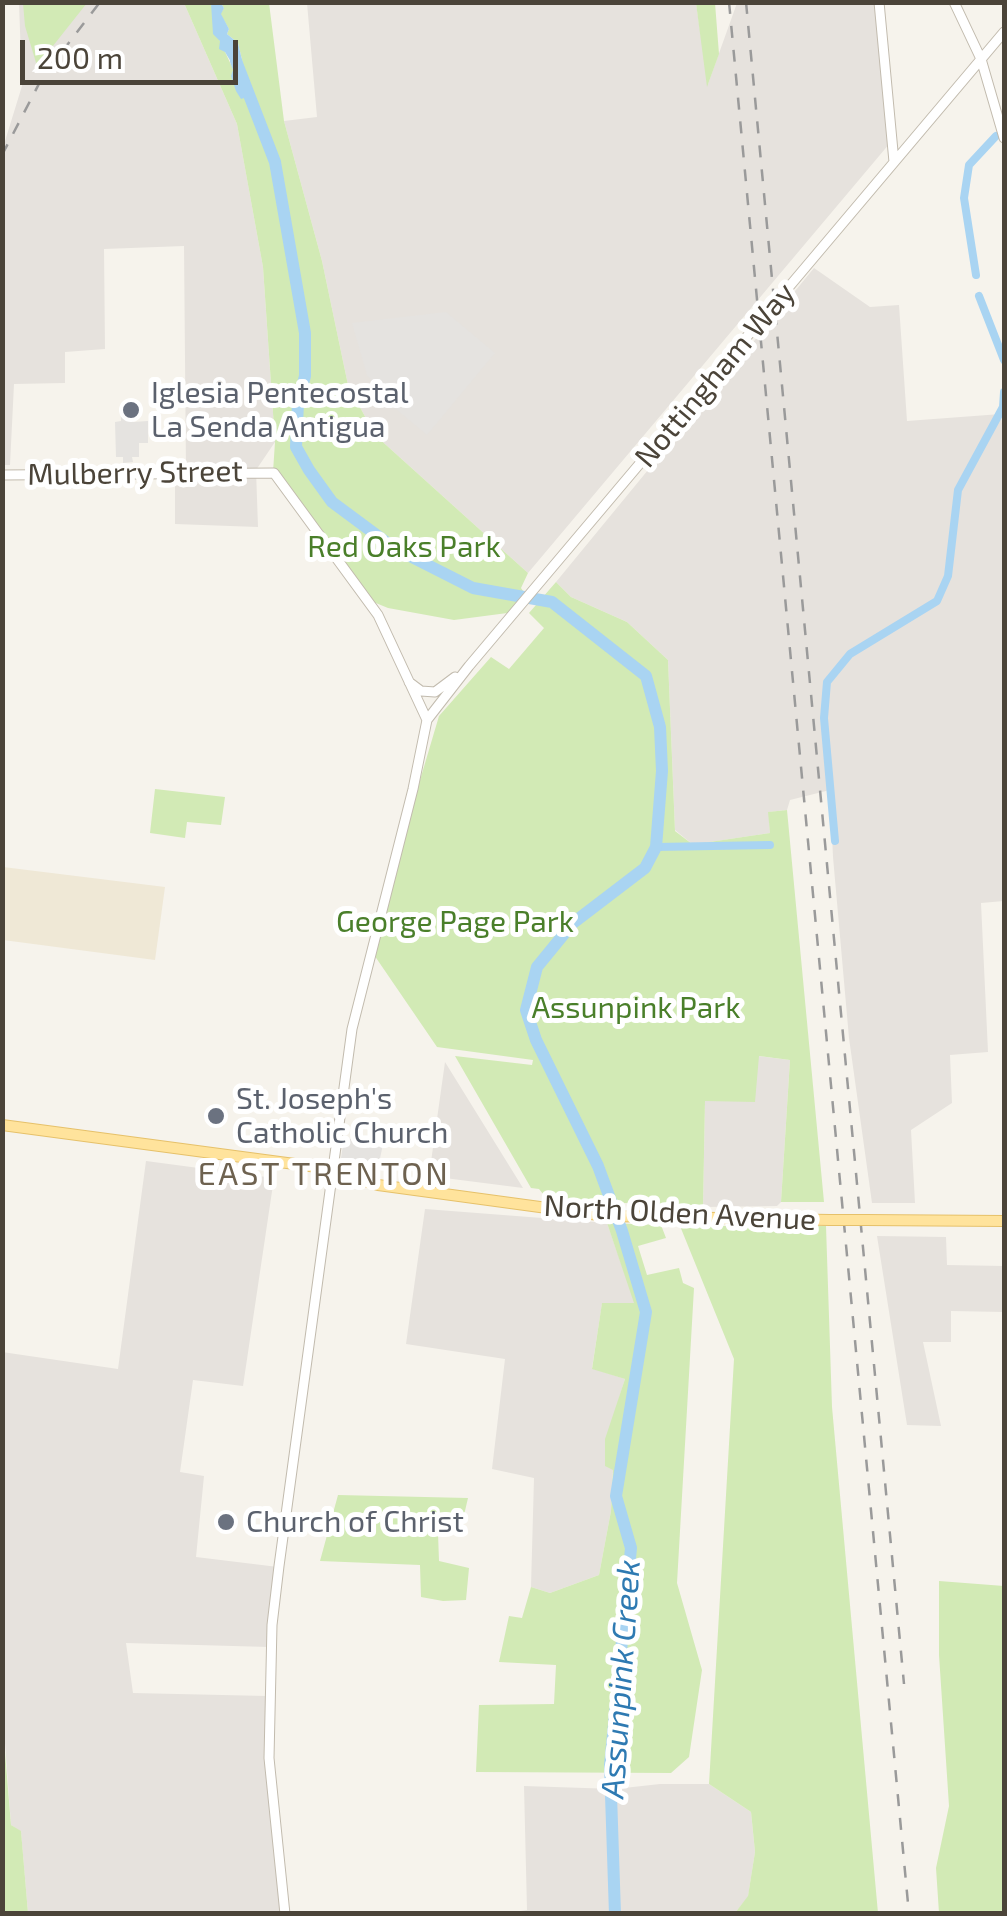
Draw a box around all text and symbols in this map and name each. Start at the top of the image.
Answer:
scale bar [25,20,242,82]
text: 200 m [37,39,123,75]
street label: Nottingham Way [627,275,803,475]
place label: Iglesia Pentecostal La Senda Antigua [151,375,409,446]
marker: Iglesia Pentecostal La Senda Antigua [120,399,142,421]
street label: Mulberry Street [27,453,243,493]
park label: Red Oaks Park [307,529,501,565]
park label: George Page Park [336,904,574,940]
park label: Assunpink Park [531,990,741,1026]
place label: St. Joseph's Catholic Church [236,1081,449,1152]
marker: St. Joseph's Catholic Church [205,1105,227,1127]
district label: EAST TRENTON [198,1155,450,1193]
street label: North Olden Avenue [543,1188,817,1238]
place label: Church of Christ [246,1504,464,1540]
marker: Church of Christ [215,1511,237,1533]
water label: Assunpink Creek [594,1558,648,1800]

